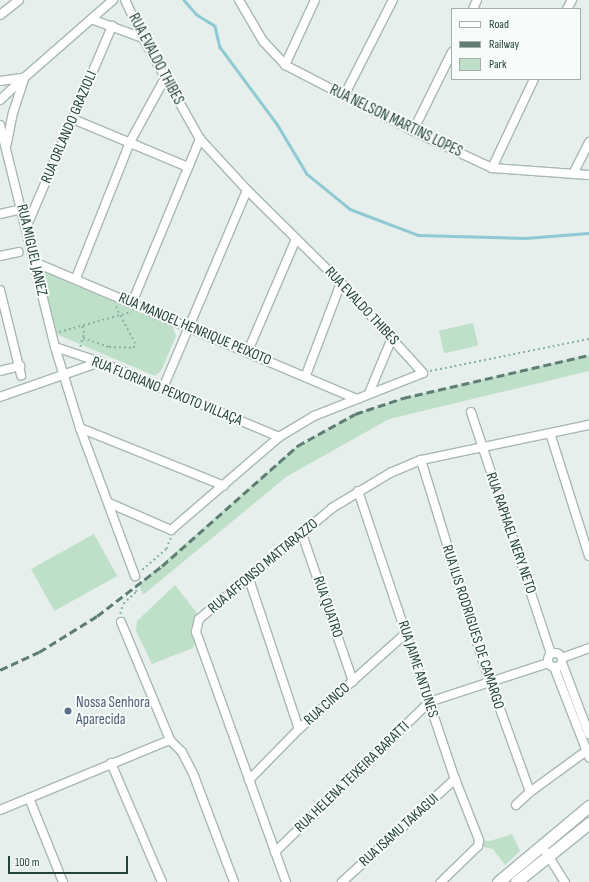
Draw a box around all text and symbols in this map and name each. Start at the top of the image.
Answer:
legend [451,8,581,80]
street label: RUA EVALDO THIBES [124,10,188,108]
text: Road [489,17,509,32]
text: Railway [489,37,519,52]
text: Park [489,57,507,72]
street label: RUA ORLANDO GRAZIOLI [37,68,101,186]
street label: RUA NELSON MARTINS LOPES [327,81,465,161]
street label: RUA MIGUEL JANEZ [13,202,51,298]
street label: RUA EVALDO THIBES [321,263,403,349]
street label: RUA MANOEL HENRIQUE PEIXOTO [116,289,274,369]
street label: RUA FLORIANO PEIXOTO VILLAÇA [89,353,245,429]
street label: RUA RAPHAEL NERY NETO [482,470,540,596]
street label: RUA AFFONSO MATTARAZZO [204,515,322,617]
street label: RUA ILIS RODRIGUES DE CAMARGO [438,543,508,711]
street label: RUA QUATRO [309,574,347,640]
street label: RUA JAIME ANTUNES [394,618,442,720]
street label: RUA CINCO [300,679,354,729]
place label: Nossa Senhora Aparecida [76,693,150,728]
marker: Nossa Senhora Aparecida [63,706,73,716]
street label: RUA HELENA TEIXEIRA BARATTI [291,718,413,836]
street label: RUA ISAMU TAKAGUI [356,790,442,870]
scale bar [10,848,130,874]
text: 100 m [15,855,40,870]

